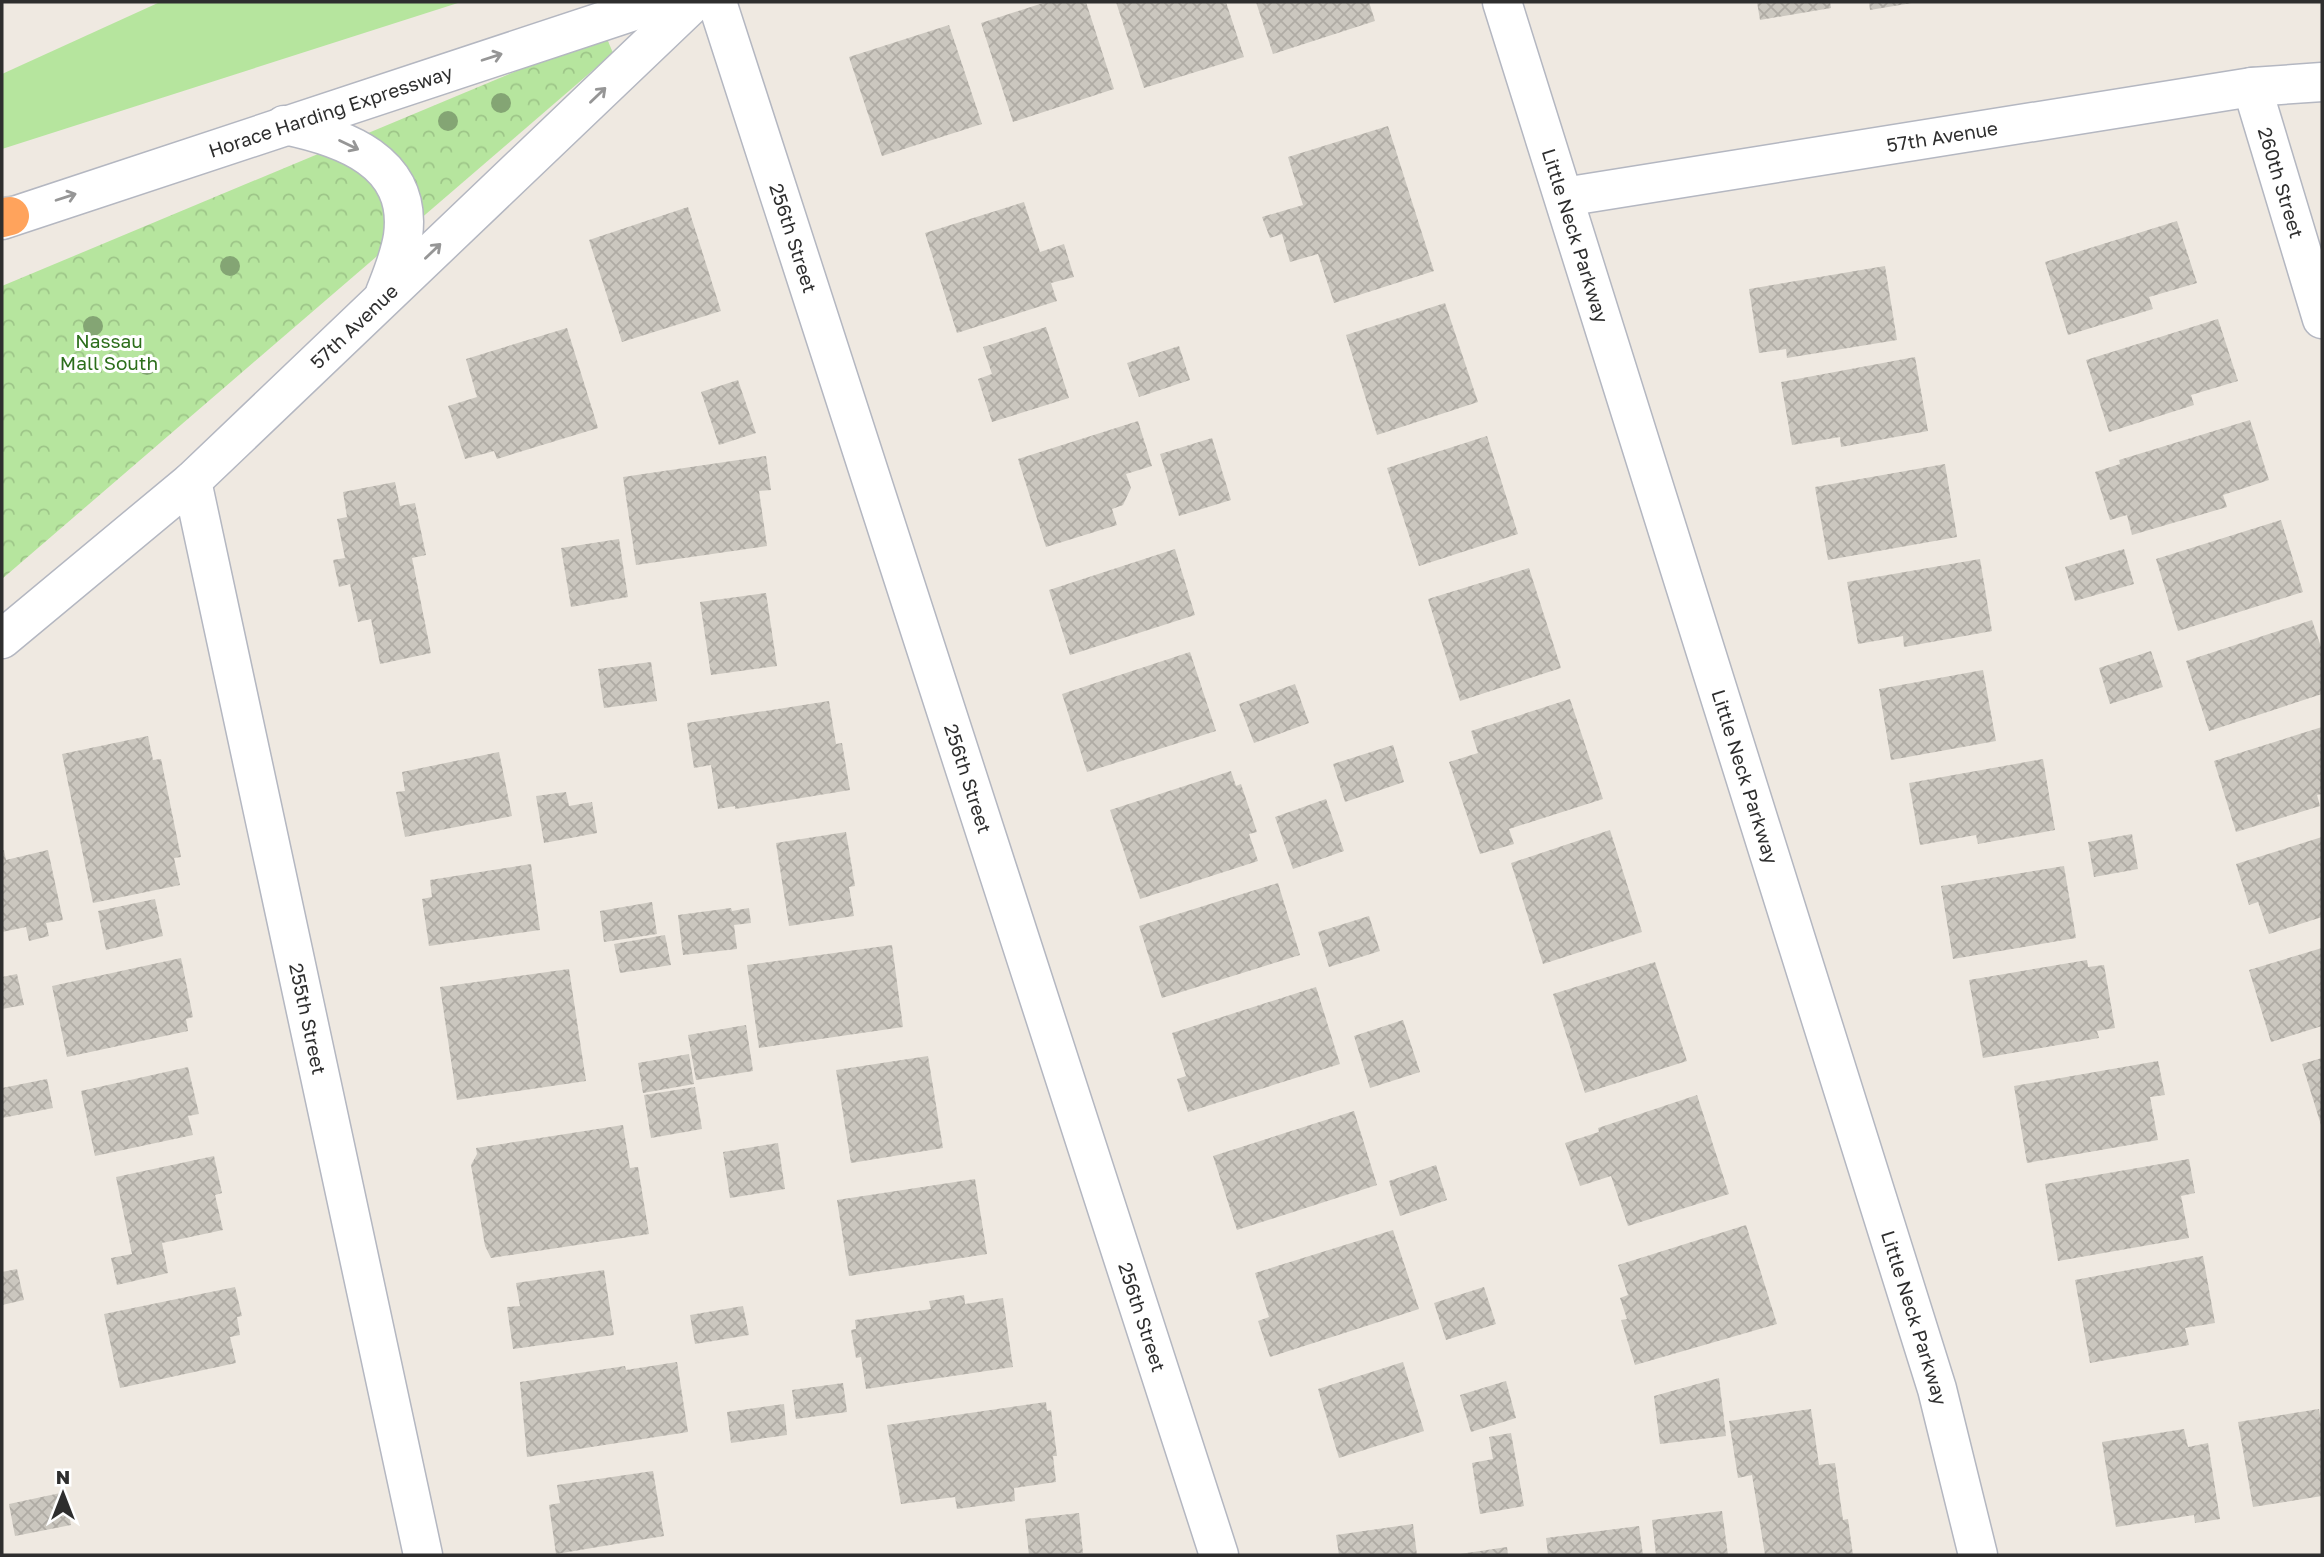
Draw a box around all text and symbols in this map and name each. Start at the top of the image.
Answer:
one-way arrow [480,50,502,62]
street label: Horace Harding Expressway [205,60,456,162]
one-way arrow [589,86,606,103]
street label: 57th Avenue [1885,116,1999,156]
street label: 260th Street [2254,124,2309,241]
one-way arrow [338,138,359,152]
street label: Little Neck Parkway [1538,146,1614,326]
street label: 256th Street [765,180,822,296]
one-way arrow [55,190,77,203]
one-way arrow [424,243,441,260]
street label: 57th Avenue [305,279,402,373]
park label: Nassau Mall South [60,329,158,374]
street label: Little Neck Parkway [1707,687,1784,867]
street label: 256th Street [940,721,997,836]
street label: 255th Street [285,961,331,1076]
street label: Little Neck Parkway [1877,1228,1953,1408]
street label: 256th Street [1114,1259,1171,1375]
north arrow [28,1459,98,1529]
text: N [56,1465,70,1488]

